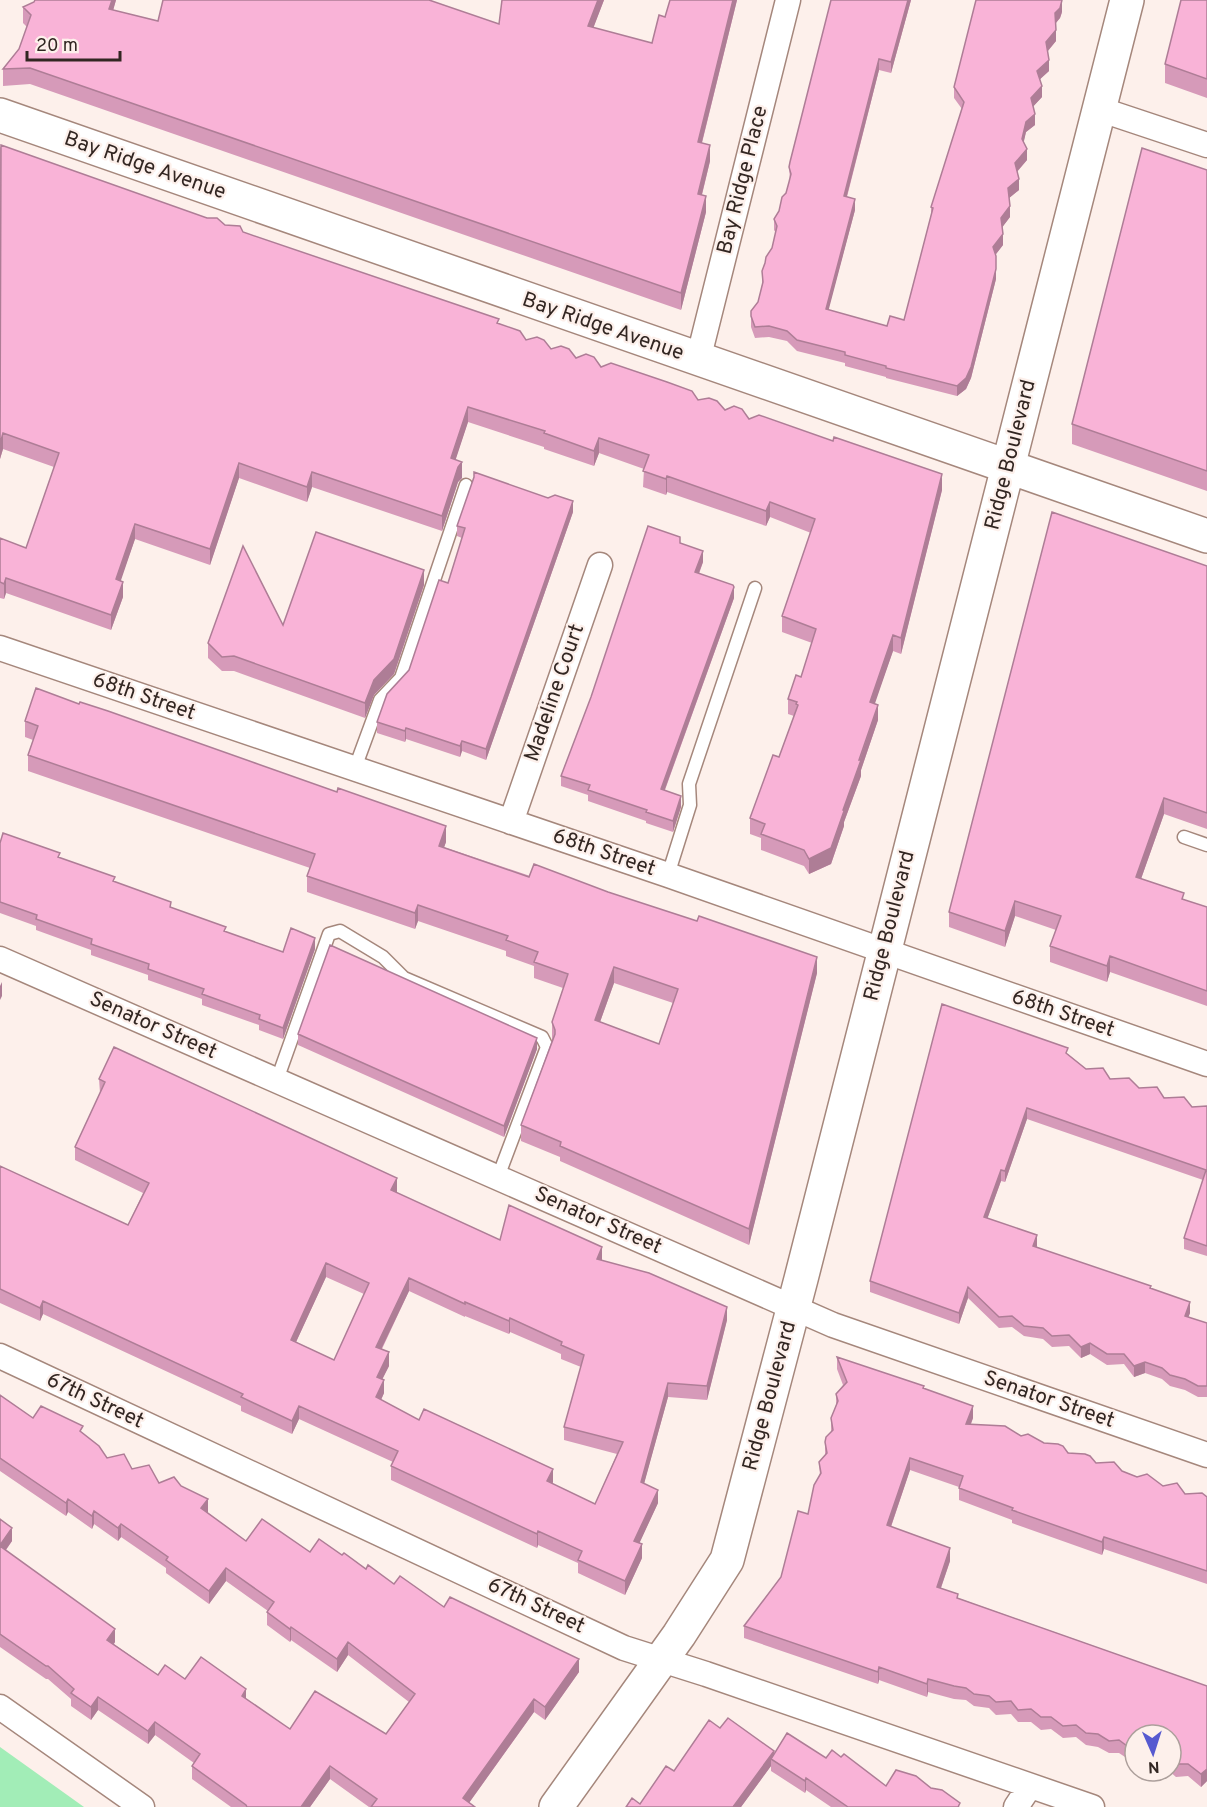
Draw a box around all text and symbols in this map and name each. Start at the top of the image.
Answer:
scale bar [27,24,120,62]
text: 20 m [36,35,78,58]
street label: Bay Ridge Place [711,103,775,257]
street label: Bay Ridge Avenue [61,126,229,206]
street label: Bay Ridge Avenue [519,287,687,367]
street label: Ridge Boulevard [979,377,1043,533]
street label: Madeline Court [519,621,591,765]
street label: 68th Street [89,667,199,727]
street label: 68th Street [549,823,659,883]
street label: Ridge Boulevard [858,848,922,1004]
street label: 68th Street [1008,984,1118,1044]
street label: Senator Street [85,986,221,1066]
street label: Senator Street [530,1181,666,1261]
street label: Ridge Boulevard [737,1318,803,1474]
street label: Senator Street [980,1365,1118,1435]
street label: 67th Street [42,1367,148,1435]
street label: 67th Street [483,1572,589,1640]
north arrow [1123,1723,1183,1783]
text: N [1147,1756,1160,1776]

